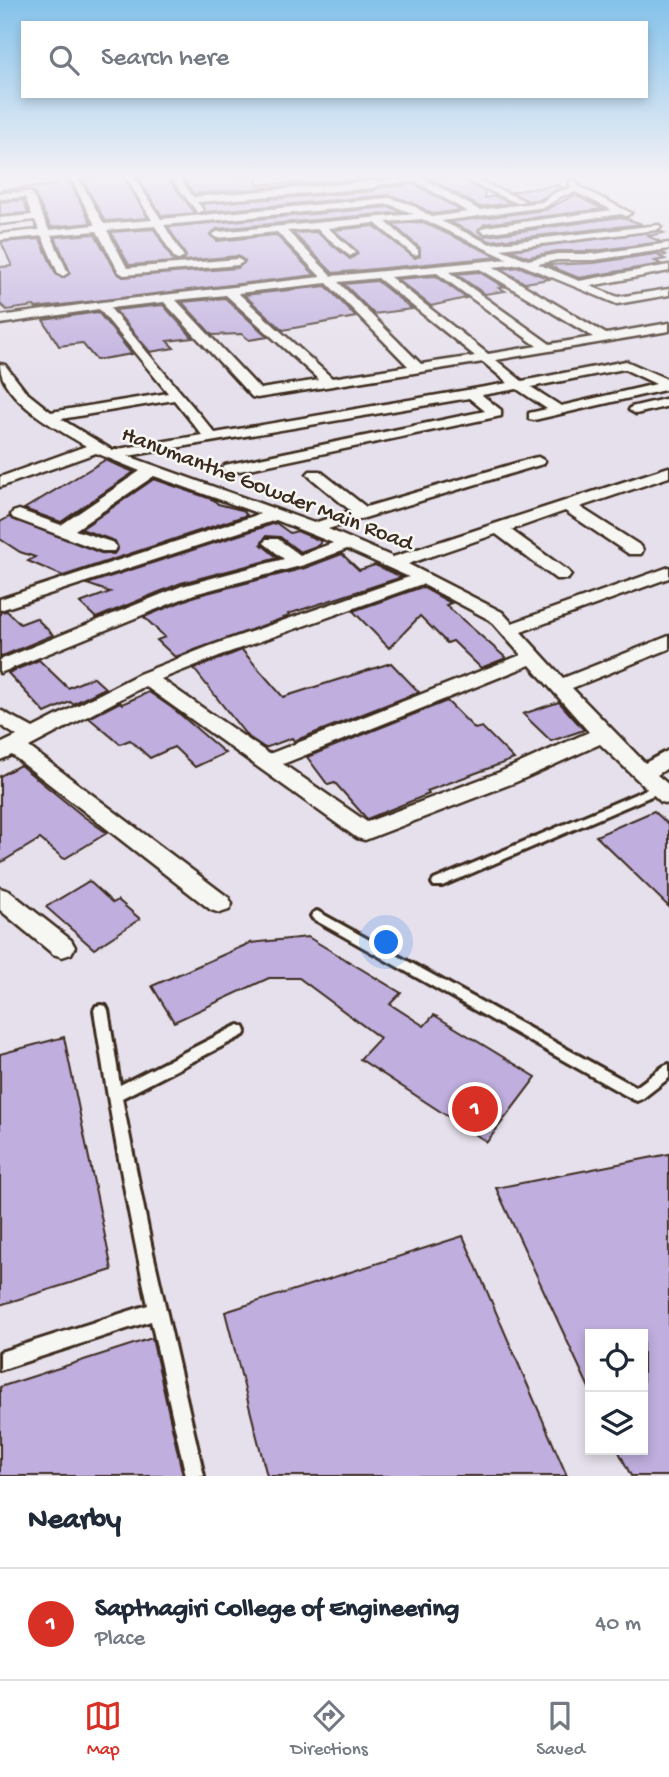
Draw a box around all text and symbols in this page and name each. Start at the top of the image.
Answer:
search box [21,21,648,98]
icon: search [45,41,83,79]
text: Search here [101,44,229,75]
street label: Hanumanthe Gowder Main Road [117,422,418,559]
your location [369,925,403,959]
pin: 1 [452,1083,498,1135]
map controls [585,1329,648,1455]
button: locate [585,1329,648,1392]
button: layers [585,1392,648,1455]
text: Nearby [28,1504,121,1539]
text: Sapthagiri College of Engineering [95,1595,459,1626]
text: 1 [46,1611,56,1638]
text: 40 m [595,1611,641,1638]
text: Place [95,1626,145,1653]
tab: Map [84,1697,122,1762]
tab: Directions [291,1697,368,1762]
tab: Saved [536,1697,585,1762]

